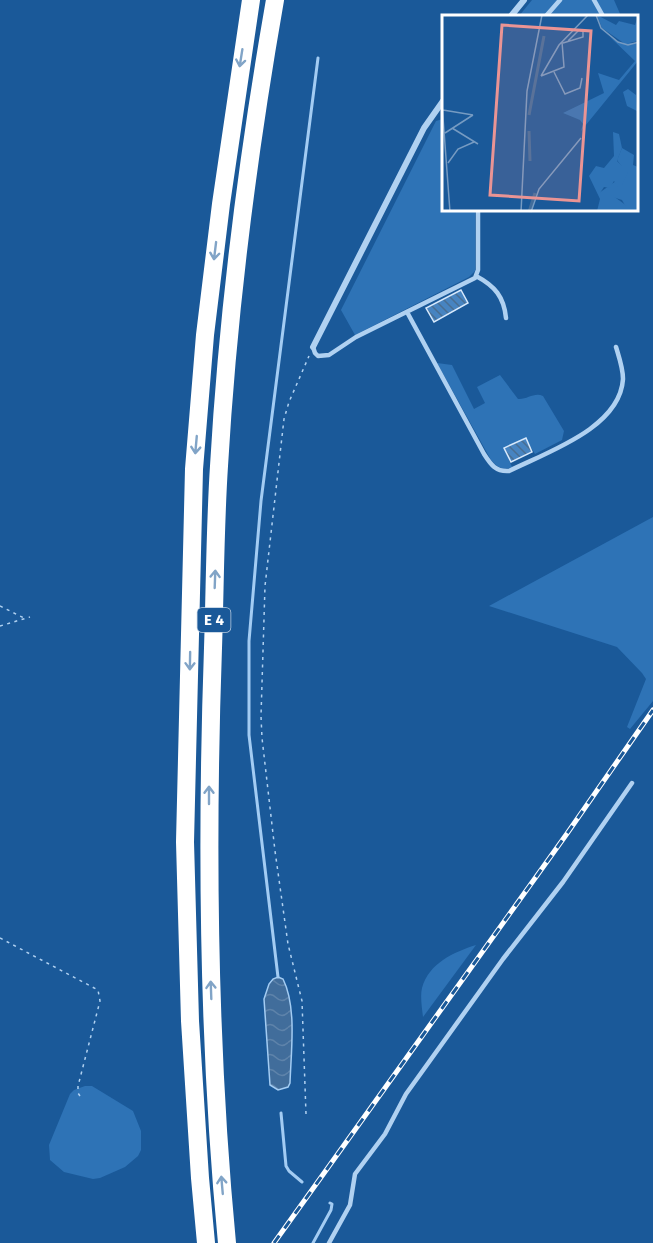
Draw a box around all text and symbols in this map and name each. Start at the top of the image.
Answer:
inset map [442,15,638,212]
one-way arrow [236,47,247,67]
one-way arrow [209,241,220,260]
one-way arrow [190,435,201,455]
one-way arrow [209,570,220,590]
road number: E 4 [198,608,230,632]
one-way arrow [184,650,195,670]
one-way arrow [203,786,215,806]
one-way arrow [205,981,217,1001]
one-way arrow [216,1175,227,1195]

